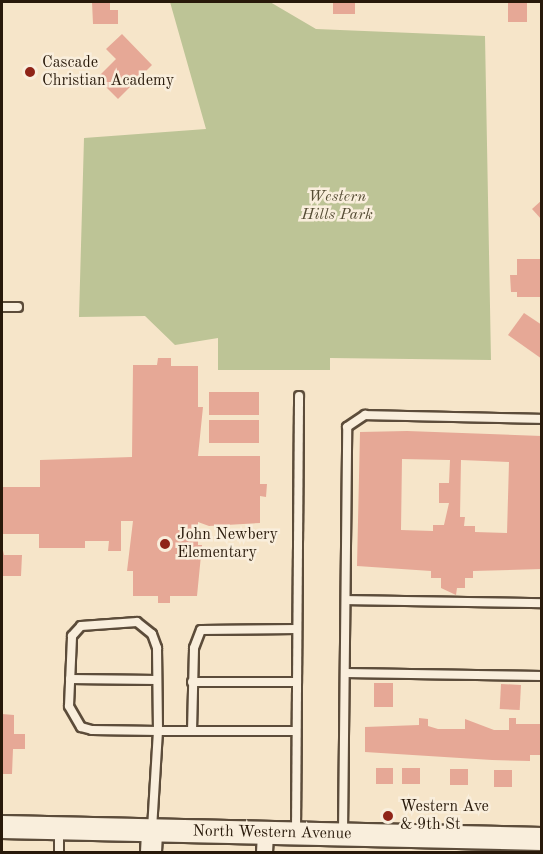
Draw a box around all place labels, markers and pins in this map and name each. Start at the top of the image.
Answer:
place label: Cascade Christian Academy [42,53,174,91]
marker: Cascade Christian Academy [23,65,37,79]
place label: John Newbery Elementary [177,525,278,563]
marker: John Newbery Elementary [158,537,172,551]
place label: Western Ave & 9th St [400,797,489,835]
marker: Western Ave & 9th St [381,809,395,823]

